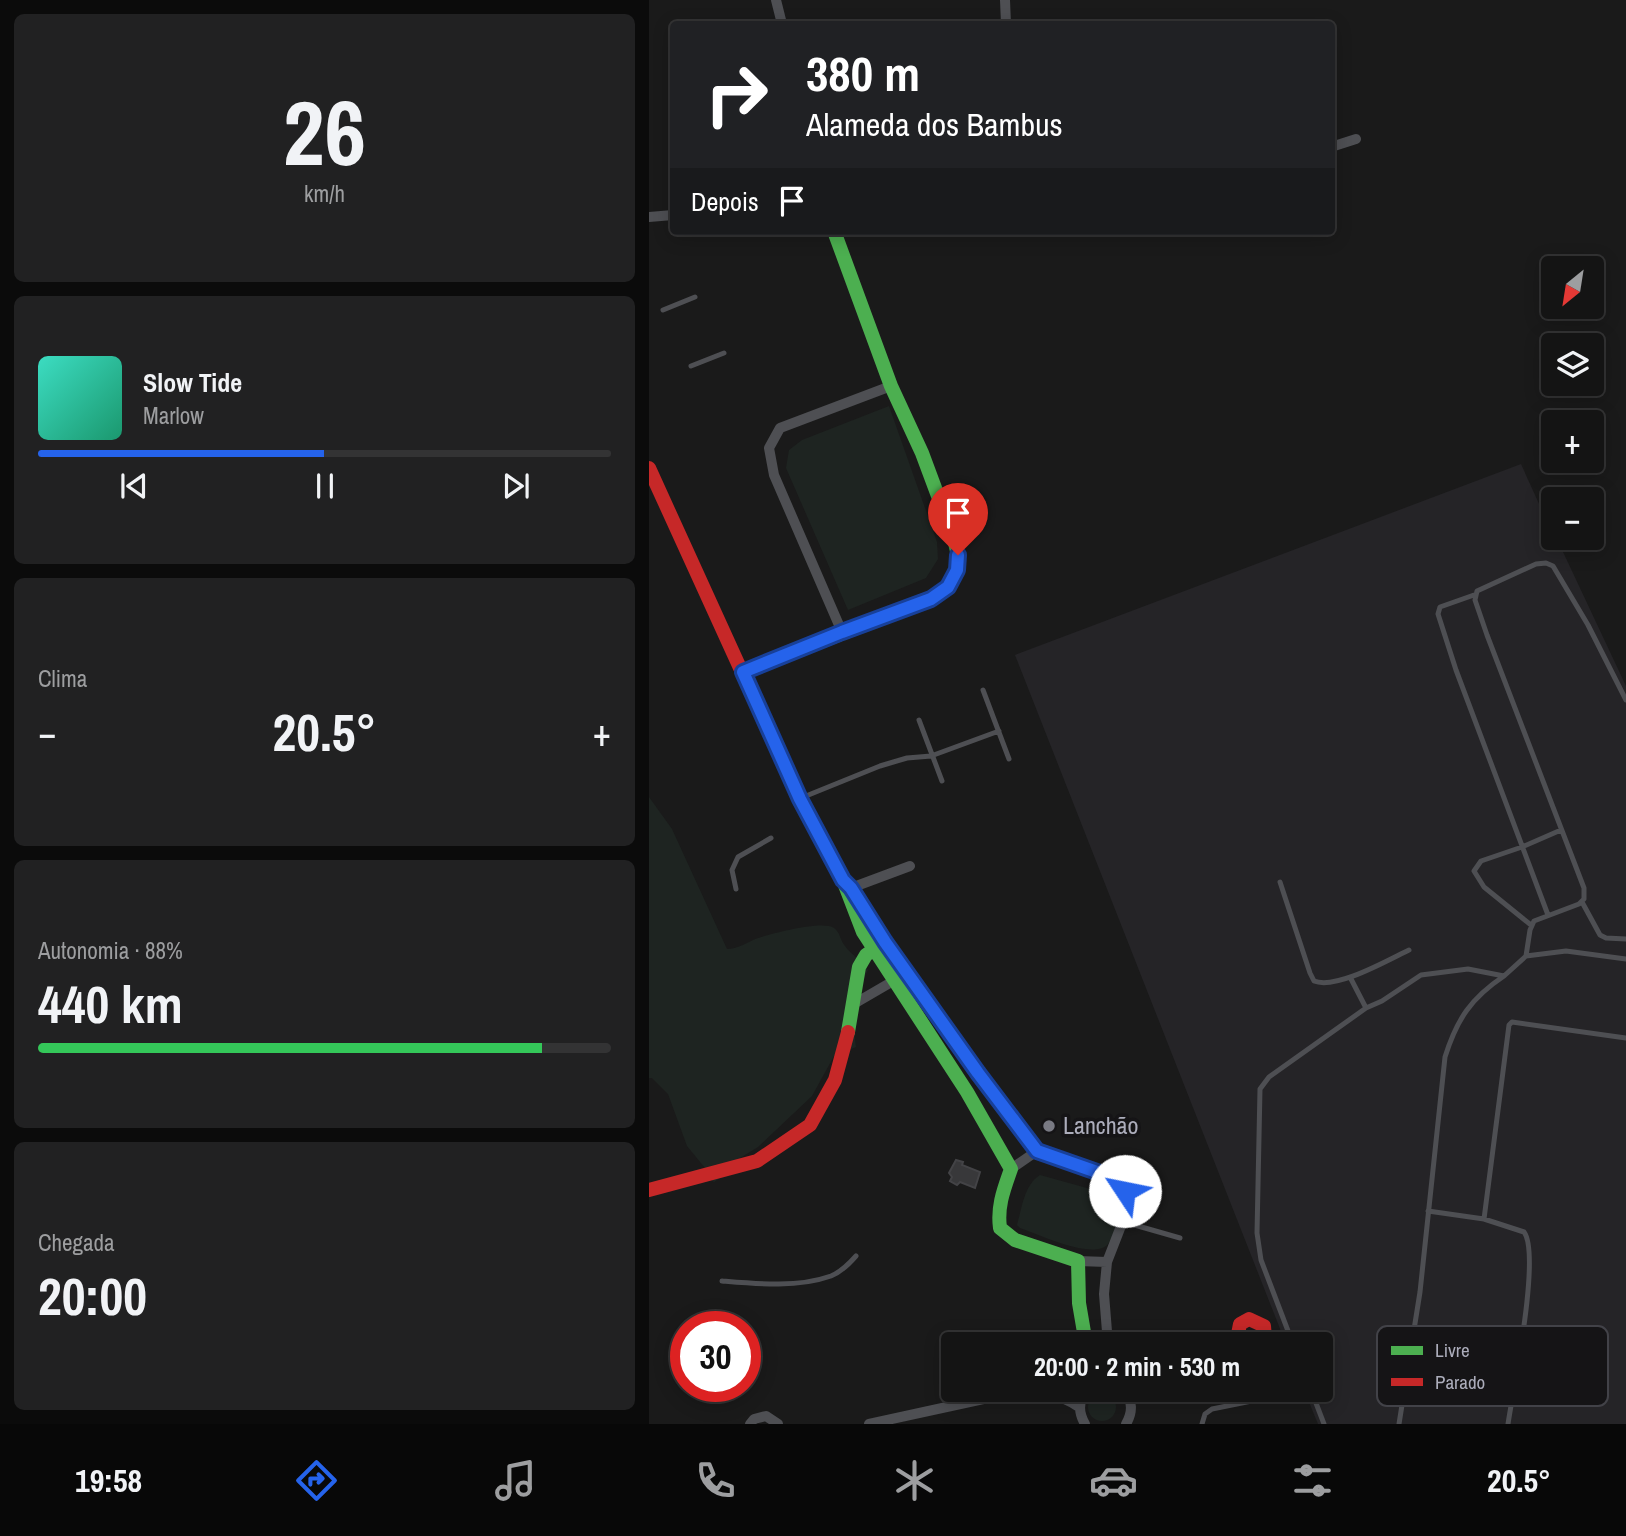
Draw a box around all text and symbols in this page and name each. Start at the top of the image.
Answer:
text: 380 m [806,40,920,106]
icon: right [691,49,782,140]
text: 26 [283,71,366,193]
text: Alameda dos Bambus [806,103,1063,146]
text: km/h [304,178,345,209]
icon: arrive [773,182,811,220]
text: Depois [691,184,759,219]
north arrow [1541,256,1605,318]
map controls [1541,256,1604,550]
button: layers [1541,333,1604,396]
text: Slow Tide [143,365,242,400]
text: Marlow [143,400,204,431]
button: + [1541,410,1604,473]
icon: previous [115,467,153,505]
icon: pause [306,467,344,505]
icon: next [497,467,535,505]
pin [928,483,988,555]
button: − [1541,487,1604,550]
icon: arrive [939,494,977,532]
text: Clima [38,663,87,694]
text: 20.5° [273,697,376,767]
text: − [38,707,56,758]
text: + [593,707,611,758]
text: Autonomia · 88% [38,935,183,966]
text: 440 km [38,969,183,1039]
place label: Lanchão [1063,1109,1139,1141]
marker: Lanchão [1041,1118,1057,1134]
position arrow [1088,1154,1162,1228]
text: Chegada [38,1227,115,1258]
text: 20:00 [38,1261,147,1331]
speed limit sign: 30 [670,1311,761,1402]
legend [1377,1326,1608,1406]
text: Livre [1435,1337,1470,1363]
text: 20:00 · 2 min · 530 m [1034,1349,1240,1384]
text: Parado [1435,1369,1485,1395]
icon: directions [292,1456,341,1505]
icon: music [491,1456,540,1505]
icon: phone [691,1456,740,1505]
icon: climate [890,1456,939,1505]
icon: car [1089,1456,1138,1505]
icon: filters [1288,1456,1337,1505]
text: 19:58 [75,1459,142,1502]
text: 20.5° [1487,1459,1551,1502]

